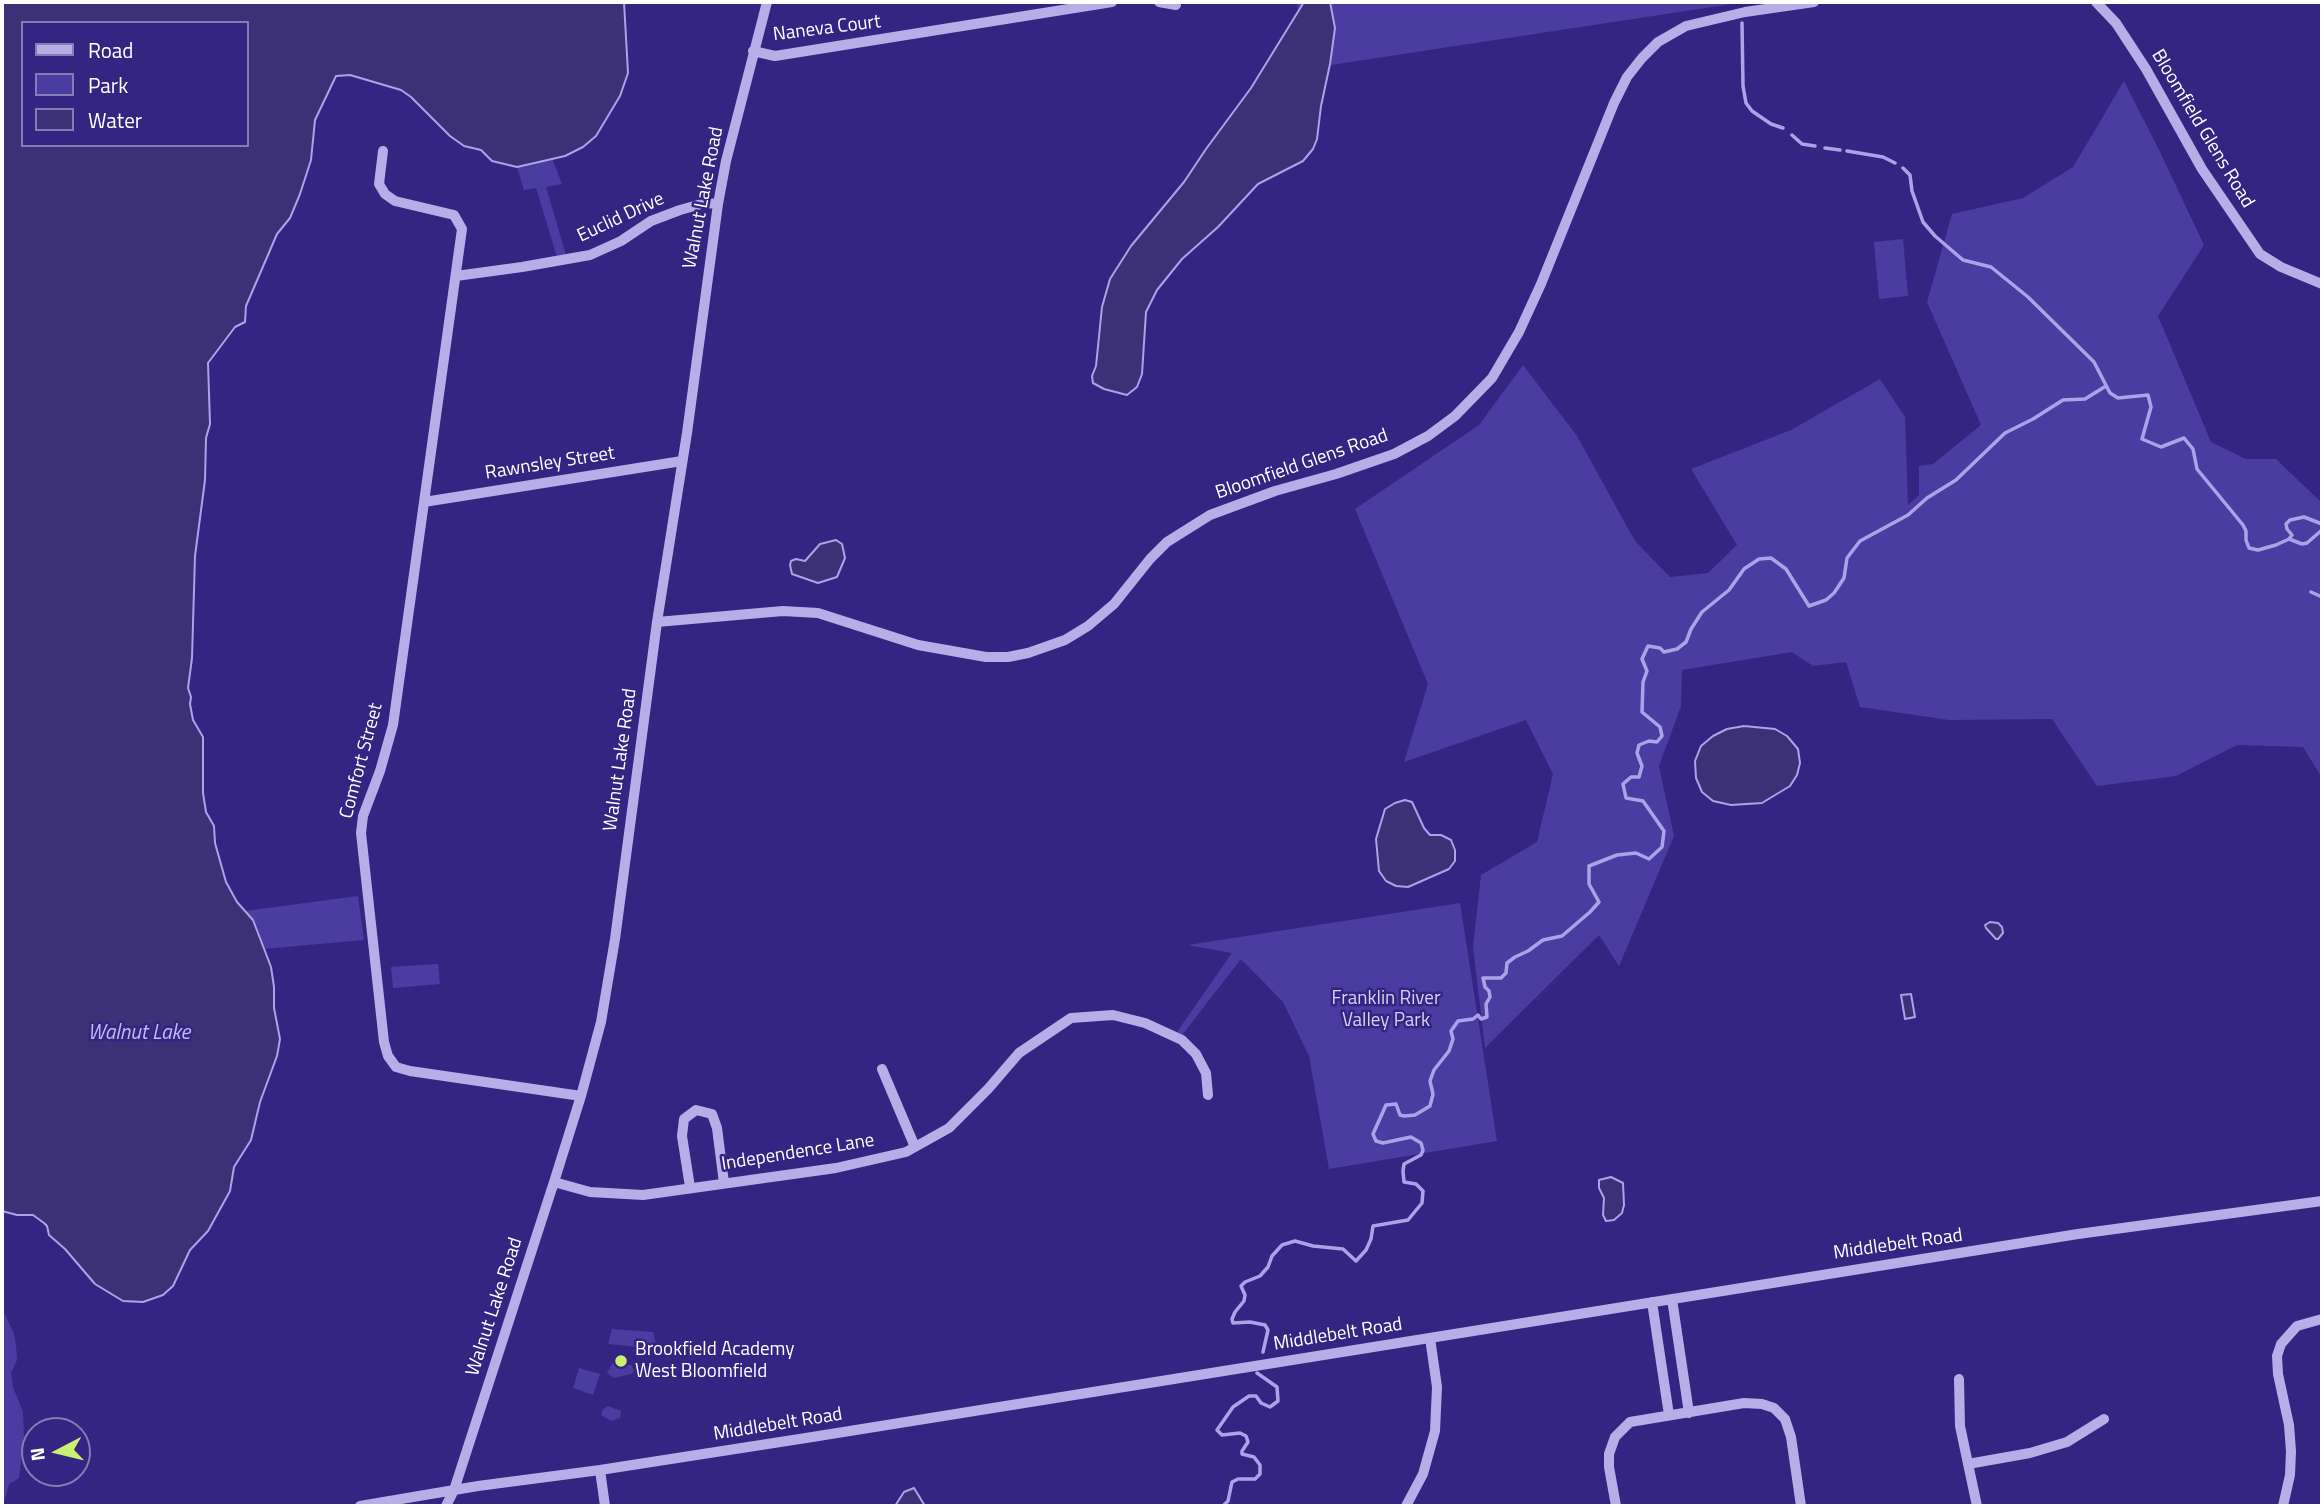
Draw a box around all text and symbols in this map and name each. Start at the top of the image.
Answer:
street label: Naneva Court [772,11,882,47]
legend [21,21,248,147]
text: Road [88,34,133,66]
street label: Bloomfield Glens Road [2146,46,2258,212]
text: Park [88,69,128,101]
text: Water [88,104,142,136]
street label: Walnut Lake Road [679,125,729,271]
street label: Euclid Drive [574,188,668,248]
street label: Bloomfield Glens Road [1213,425,1391,505]
street label: Rawnsley Street [484,443,616,485]
street label: Walnut Lake Road [600,687,642,833]
street label: Comfort Street [336,701,388,821]
park label: Franklin River Valley Park [1332,988,1440,1032]
water label: Walnut Lake [88,1021,190,1047]
street label: Independence Lane [720,1130,876,1176]
street label: Middlebelt Road [1832,1225,1964,1265]
street label: Walnut Lake Road [462,1235,528,1379]
street label: Middlebelt Road [1272,1314,1404,1356]
place label: Brookfield Academy West Bloomfield [635,1339,795,1383]
marker: Brookfield Academy West Bloomfield [613,1353,629,1369]
street label: Middlebelt Road [712,1404,844,1446]
north arrow [21,1417,91,1487]
text: N [21,1446,52,1463]

